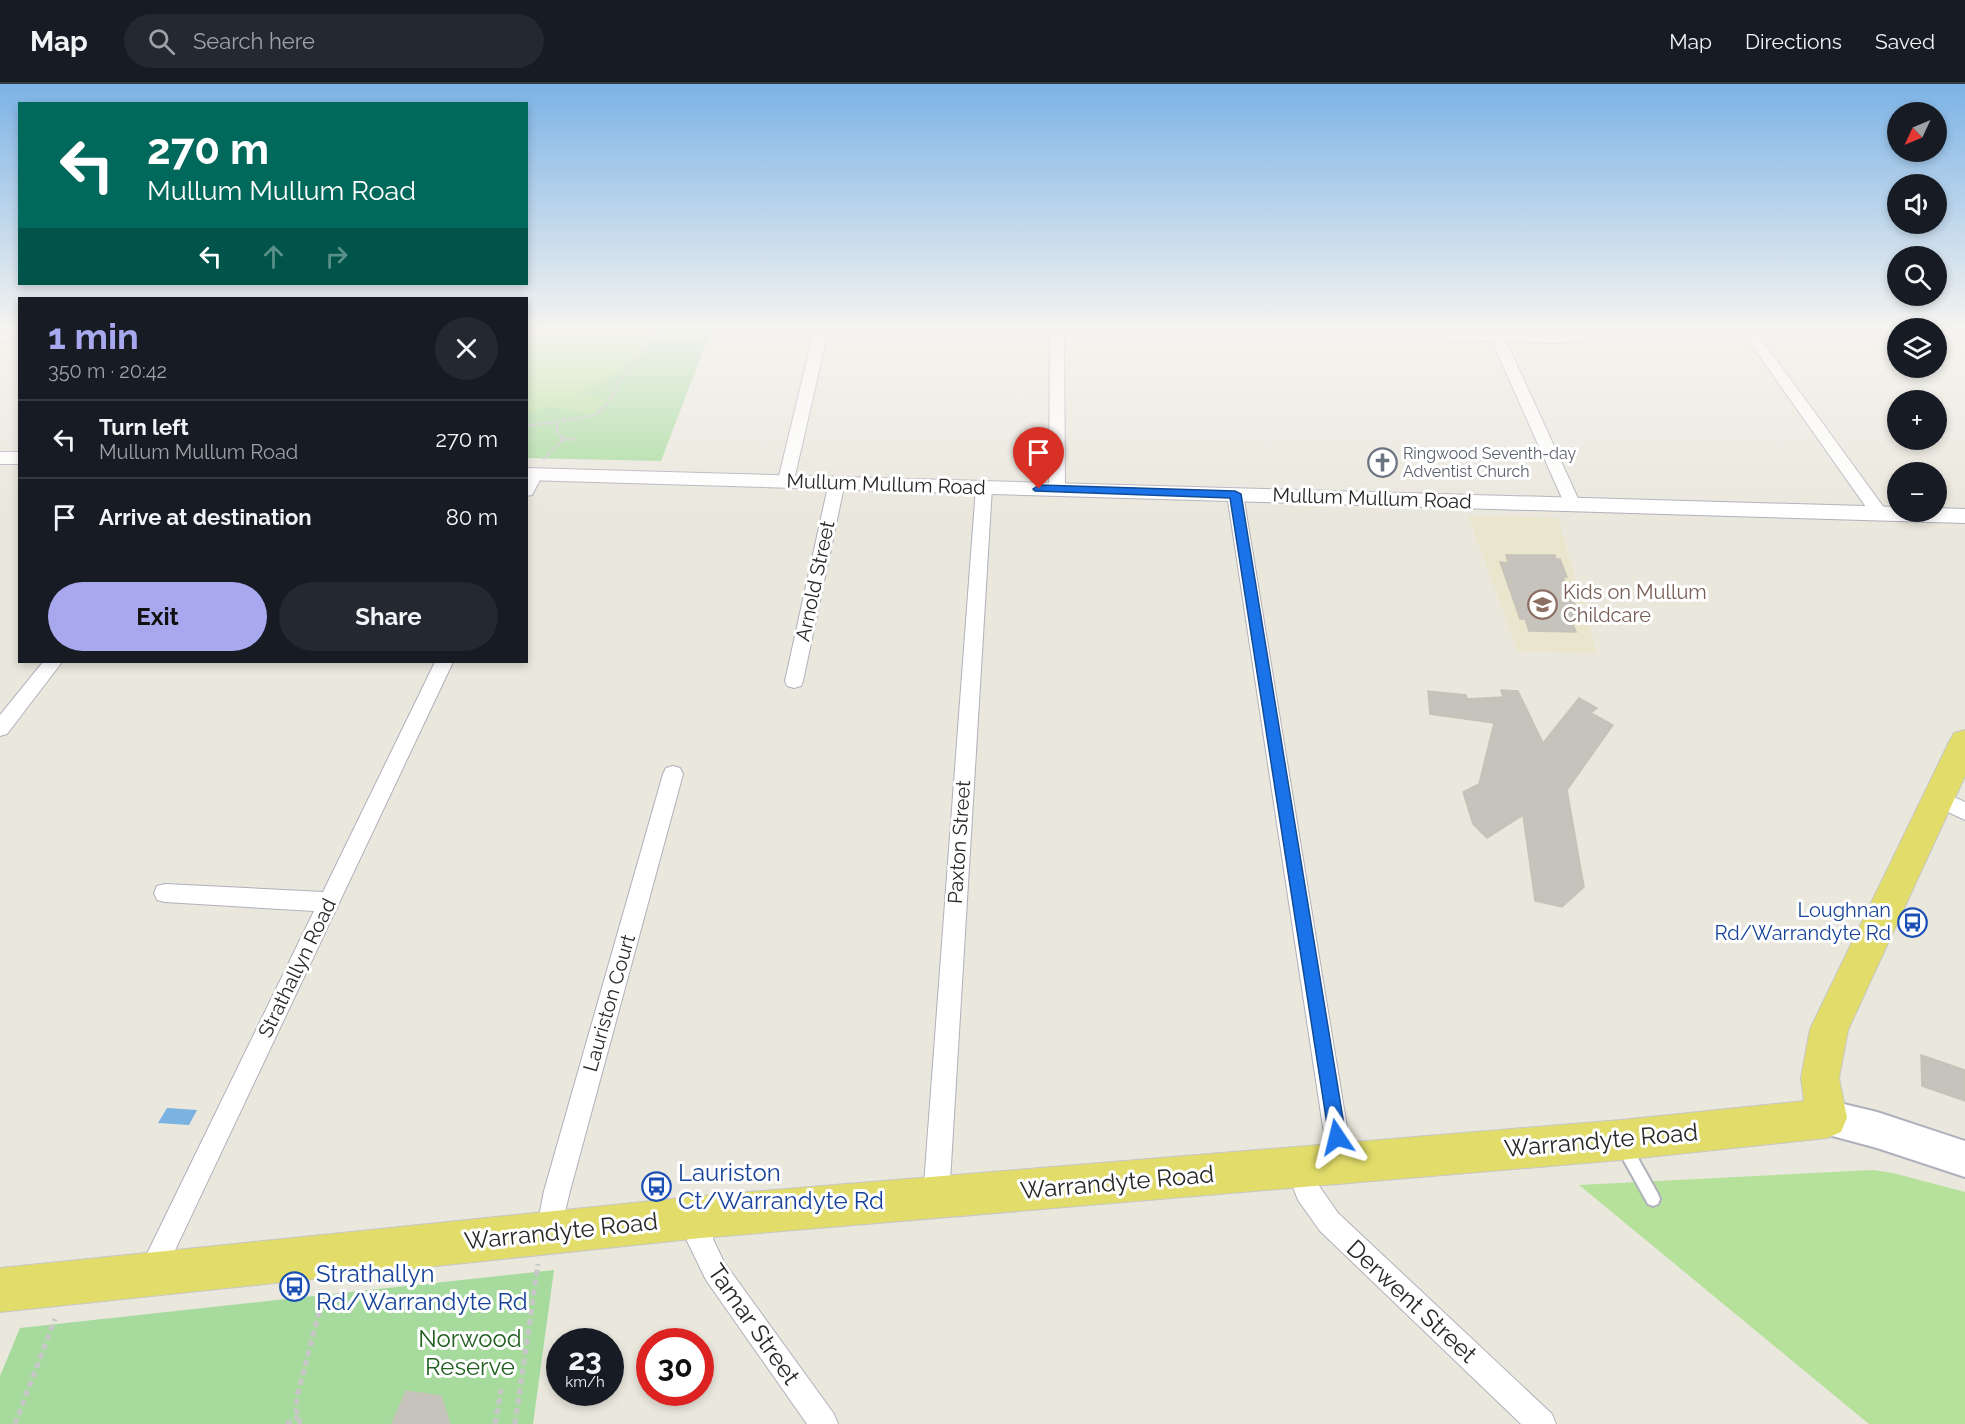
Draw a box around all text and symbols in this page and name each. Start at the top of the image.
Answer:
search box [124,14,544,68]
text: Map [30,25,88,58]
icon: search [145,25,178,58]
text: Search here [193,28,315,54]
text: Map [1669,29,1712,54]
text: Directions [1745,29,1842,54]
text: Saved [1875,29,1935,54]
north arrow [1887,102,1947,162]
map controls [1887,102,1947,522]
text: 270 m [147,125,269,174]
icon: left [48,126,126,204]
button: sound [1887,174,1947,234]
text: Mullum Mullum Road [147,175,416,206]
icon: left [194,240,227,273]
icon: ahead [257,240,290,273]
icon: right [320,240,353,273]
button: search [1887,246,1947,306]
text: 1 min [48,315,139,357]
button: close [435,317,498,380]
button: layers [1887,318,1947,378]
text: 350 m · 20:42 [48,359,167,383]
button: + [1887,390,1947,450]
text: Turn left [99,414,189,440]
icon: left [48,423,81,456]
text: 270 m [436,426,498,452]
pin [1013,427,1064,489]
icon: arrive [1022,436,1055,469]
text: Mullum Mullum Road [99,440,298,464]
place label: Ringwood Seventh-day Adventist Church [1403,444,1576,481]
church icon: Ringwood Seventh-day Adventist Church [1366,446,1398,478]
button: − [1887,462,1947,522]
street label: Mullum Mullum Road [786,469,986,499]
street label: Mullum Mullum Road [1272,483,1472,513]
icon: arrive [48,501,81,534]
text: Arrive at destination [99,504,312,530]
text: 80 m [446,504,498,530]
street label: Arnold Street [791,518,840,643]
place label: Kids on Mullum Childcare [1563,580,1707,627]
button: Exit [48,582,267,651]
button: Share [279,582,498,651]
school or university icon: Kids on Mullum Childcare [1526,588,1558,620]
street label: Paxton Street [943,779,975,905]
street label: Strathallyn Road [253,895,341,1041]
place label: Loughnan Rd/Warrandyte Rd [1715,898,1891,945]
bus stop icon: Loughnan Rd/Warrandyte Rd [1896,906,1928,938]
street label: Lauriston Court [578,931,640,1075]
position arrow [1305,1105,1369,1169]
street label: Warrandyte Road [1503,1117,1699,1163]
place label: Lauriston Ct/Warrandyte Rd [678,1158,884,1215]
street label: Warrandyte Road [1019,1159,1215,1205]
bus stop icon: Lauriston Ct/Warrandyte Rd [641,1170,673,1202]
street label: Warrandyte Road [463,1206,659,1256]
street label: Derwent Street [1341,1233,1483,1369]
street label: Tamar Street [702,1258,806,1390]
place label: Strathallyn Rd/Warrandyte Rd [316,1259,528,1316]
bus stop icon: Strathallyn Rd/Warrandyte Rd [279,1271,311,1303]
park label: Norwood Reserve [418,1324,522,1381]
speed limit sign: 30 [636,1328,714,1406]
text: 23 [568,1342,602,1377]
text: km/h [565,1373,605,1391]

